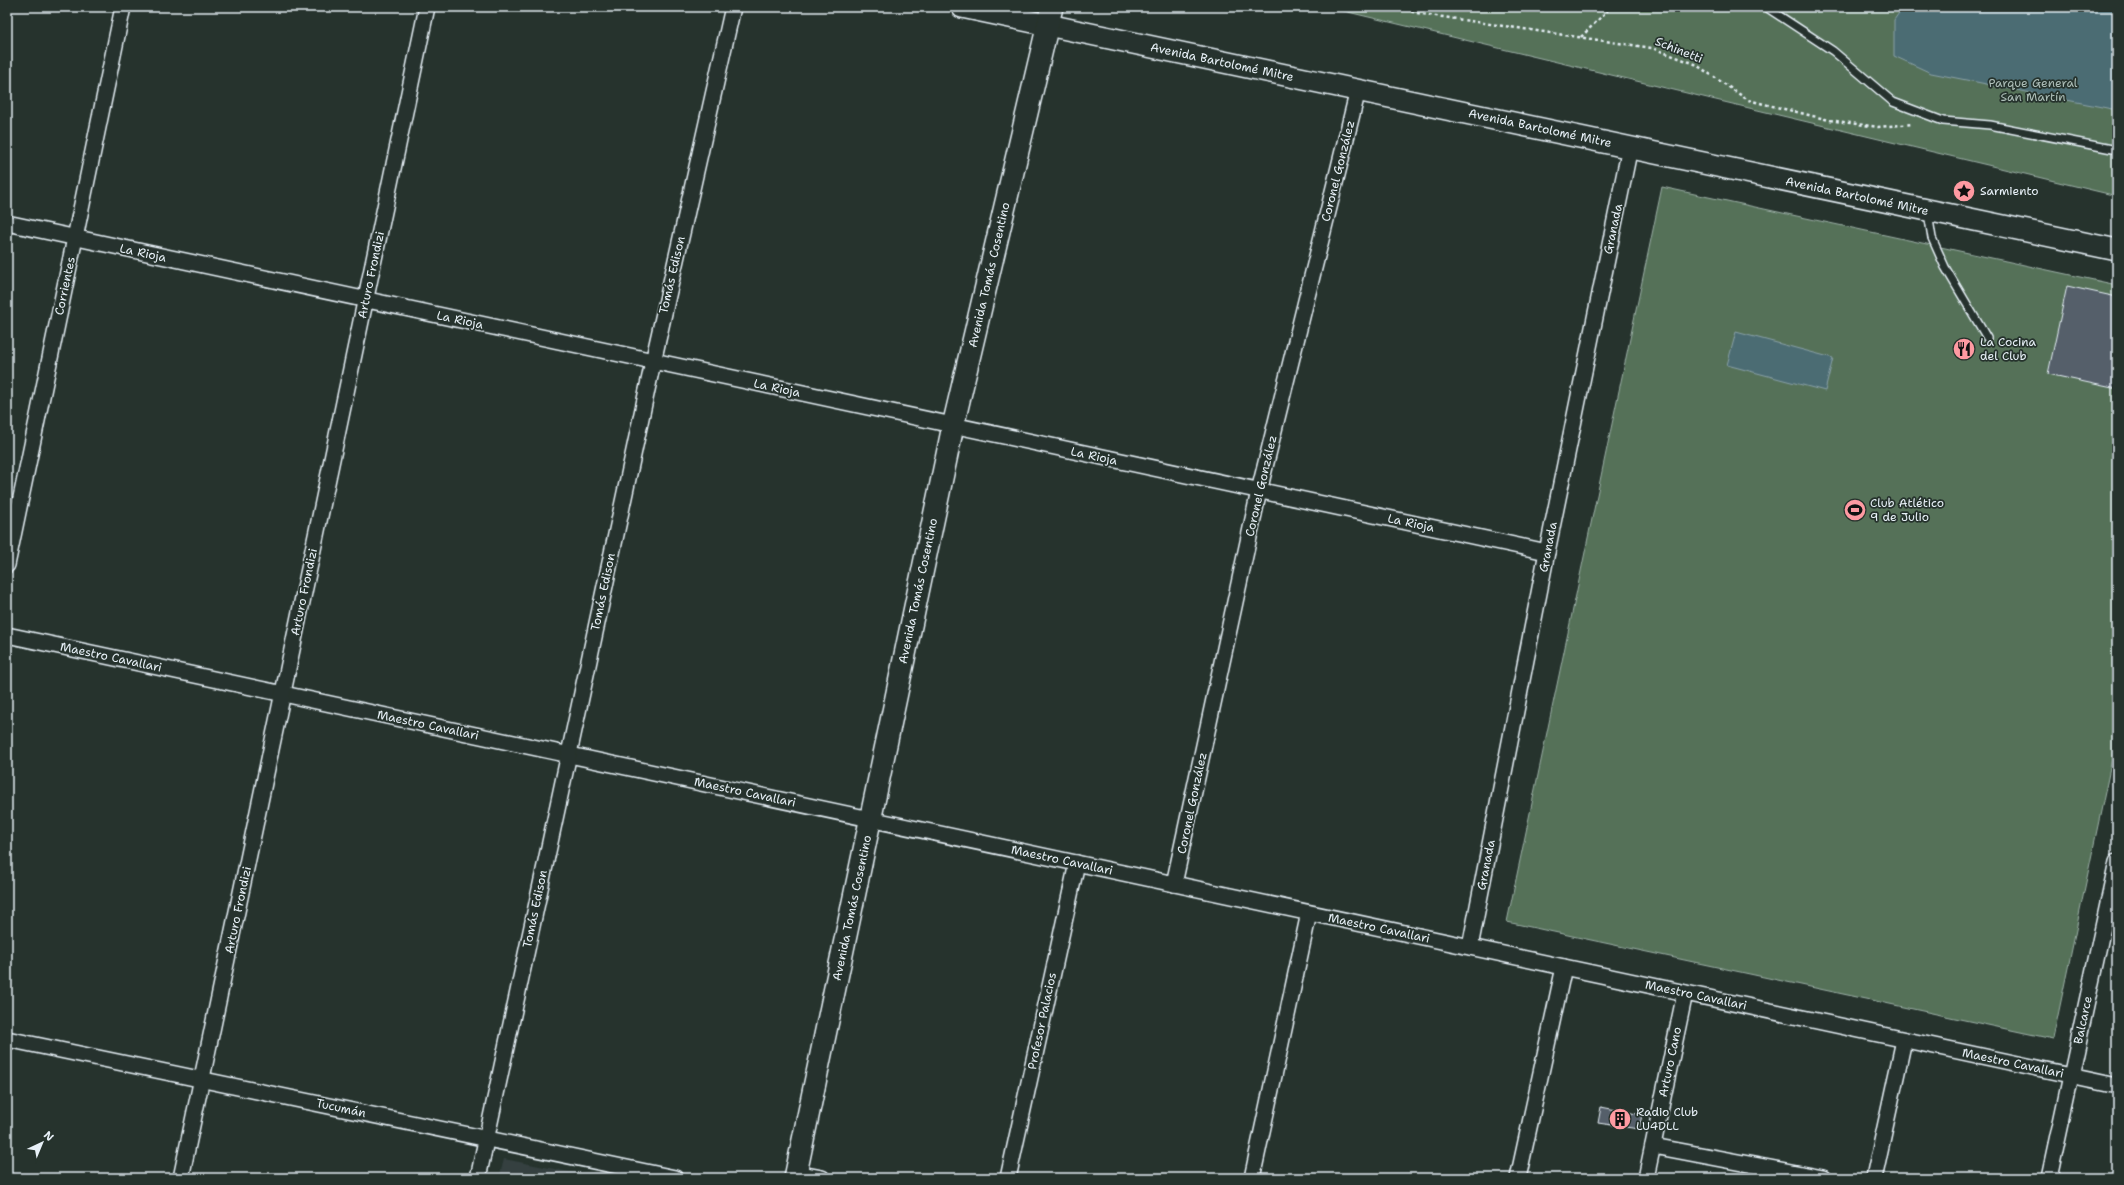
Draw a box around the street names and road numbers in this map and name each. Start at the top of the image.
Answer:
street label: Schinetti [1653,33,1705,67]
street label: Avenida Bartolomé Mitre [1149,39,1295,85]
street label: Avenida Bartolomé Mitre [1467,105,1613,151]
street label: Coronel González [1318,119,1358,223]
street label: Avenida Bartolomé Mitre [1784,173,1930,219]
street label: Avenida Tomás Cosentino [964,201,1014,349]
street label: Granada [1600,202,1626,256]
street label: Arturo Frondizi [354,230,388,320]
street label: Tomás Edison [655,235,689,315]
street label: La Rioja [118,240,168,266]
street label: Corrientes [51,255,79,317]
street label: La Rioja [435,307,485,333]
street label: La Rioja [752,375,802,401]
street label: Coronel González [1242,434,1280,538]
street label: La Rioja [1069,443,1119,469]
street label: La Rioja [1386,510,1436,536]
street label: Avenida Tomás Cosentino [895,517,941,665]
street label: Granada [1535,520,1561,574]
street label: Arturo Frondizi [287,547,321,637]
street label: Tomás Edison [587,552,619,632]
street label: Maestro Cavallari [59,638,163,676]
street label: Maestro Cavallari [376,706,480,744]
street label: Coronel González [1173,751,1211,855]
street label: Maestro Cavallari [693,773,797,811]
street label: Avenida Tomás Cosentino [829,834,875,982]
street label: Granada [1473,838,1499,892]
street label: Maestro Cavallari [1010,841,1114,879]
street label: Arturo Frondizi [221,865,255,955]
street label: Tomás Edison [519,869,551,949]
street label: Maestro Cavallari [1327,909,1431,947]
street label: Profesor Palacios [1024,971,1060,1071]
street label: Maestro Cavallari [1644,976,1748,1014]
street label: Balcarce [2070,994,2096,1045]
street label: Arturo Cano [1655,1025,1685,1099]
street label: Maestro Cavallari [1961,1044,2065,1082]
street label: Tucumán [315,1095,367,1121]

